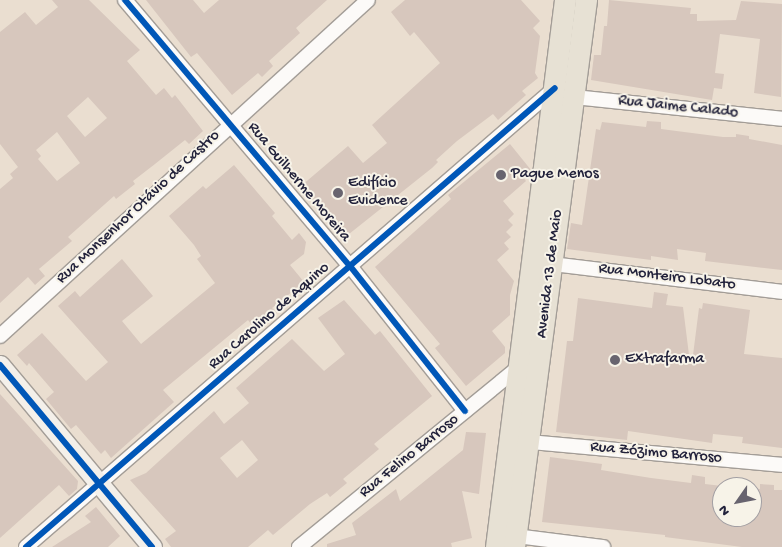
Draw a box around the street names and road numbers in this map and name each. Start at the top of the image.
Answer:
street label: Rua Jaime Calado [617,92,739,124]
street label: Rua Guilherme Moreira [242,119,354,247]
street label: Rua Monsenhor Otávio de Castro [53,127,225,289]
street label: Avenida 13 de Maio [534,209,568,339]
street label: Rua Carolino de Aquino [206,259,334,375]
street label: Rua Monteiro Lobato [597,260,737,296]
street label: Rua Felino Barroso [356,411,464,503]
street label: Rua Zózimo Barroso [589,439,723,469]

